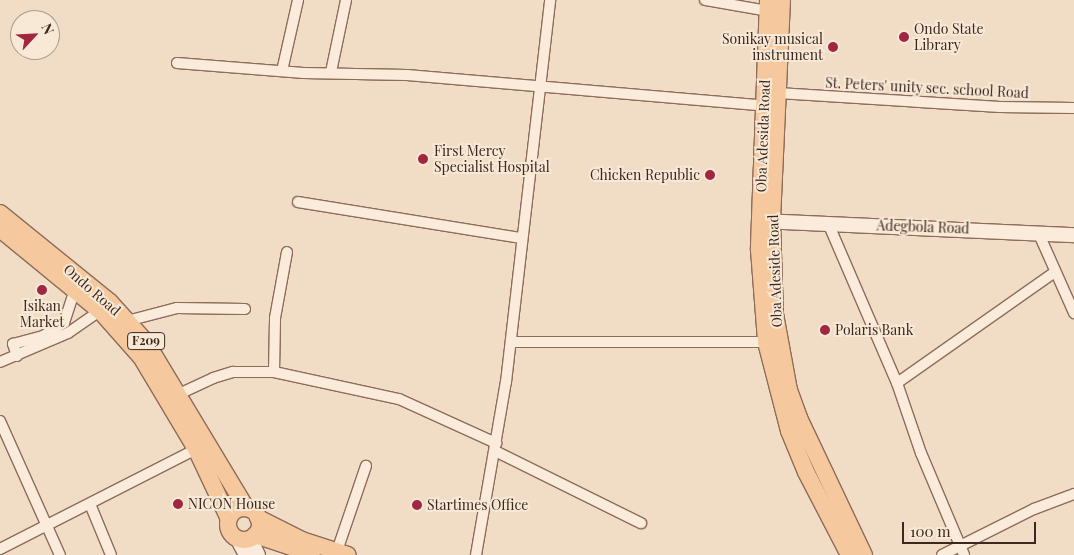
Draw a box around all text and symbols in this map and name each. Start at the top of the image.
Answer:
north arrow [10,10,60,60]
text: N [37,20,59,37]
place label: Ondo State Library [914,21,984,54]
place label: Sonikay musical instrument [722,31,823,64]
marker: Ondo State Library [898,31,910,43]
marker: Sonikay musical instrument [827,41,839,53]
street label: St. Peters' unity sec. school Road [825,74,1029,102]
street label: Oba Adesida Road [753,79,773,193]
place label: First Mercy Specialist Hospital [434,143,550,176]
marker: First Mercy Specialist Hospital [416,152,430,166]
place label: Chicken Republic [590,167,700,183]
marker: Chicken Republic [704,169,716,181]
street label: Oba Adeside Road [765,214,785,328]
street label: Adegbola Road [876,217,970,237]
street label: Ondo Road [60,261,124,319]
marker: Isikan Market [36,284,48,296]
place label: Isikan Market [20,298,64,331]
place label: Polaris Bank [835,322,913,338]
marker: Polaris Bank [819,324,831,336]
road number: F209 [126,332,166,351]
place label: NICON House [188,496,275,512]
place label: Startimes Office [427,497,528,513]
marker: NICON House [172,498,184,510]
marker: Startimes Office [411,499,423,511]
scale bar [904,512,1038,544]
text: 100 m [910,521,951,541]

